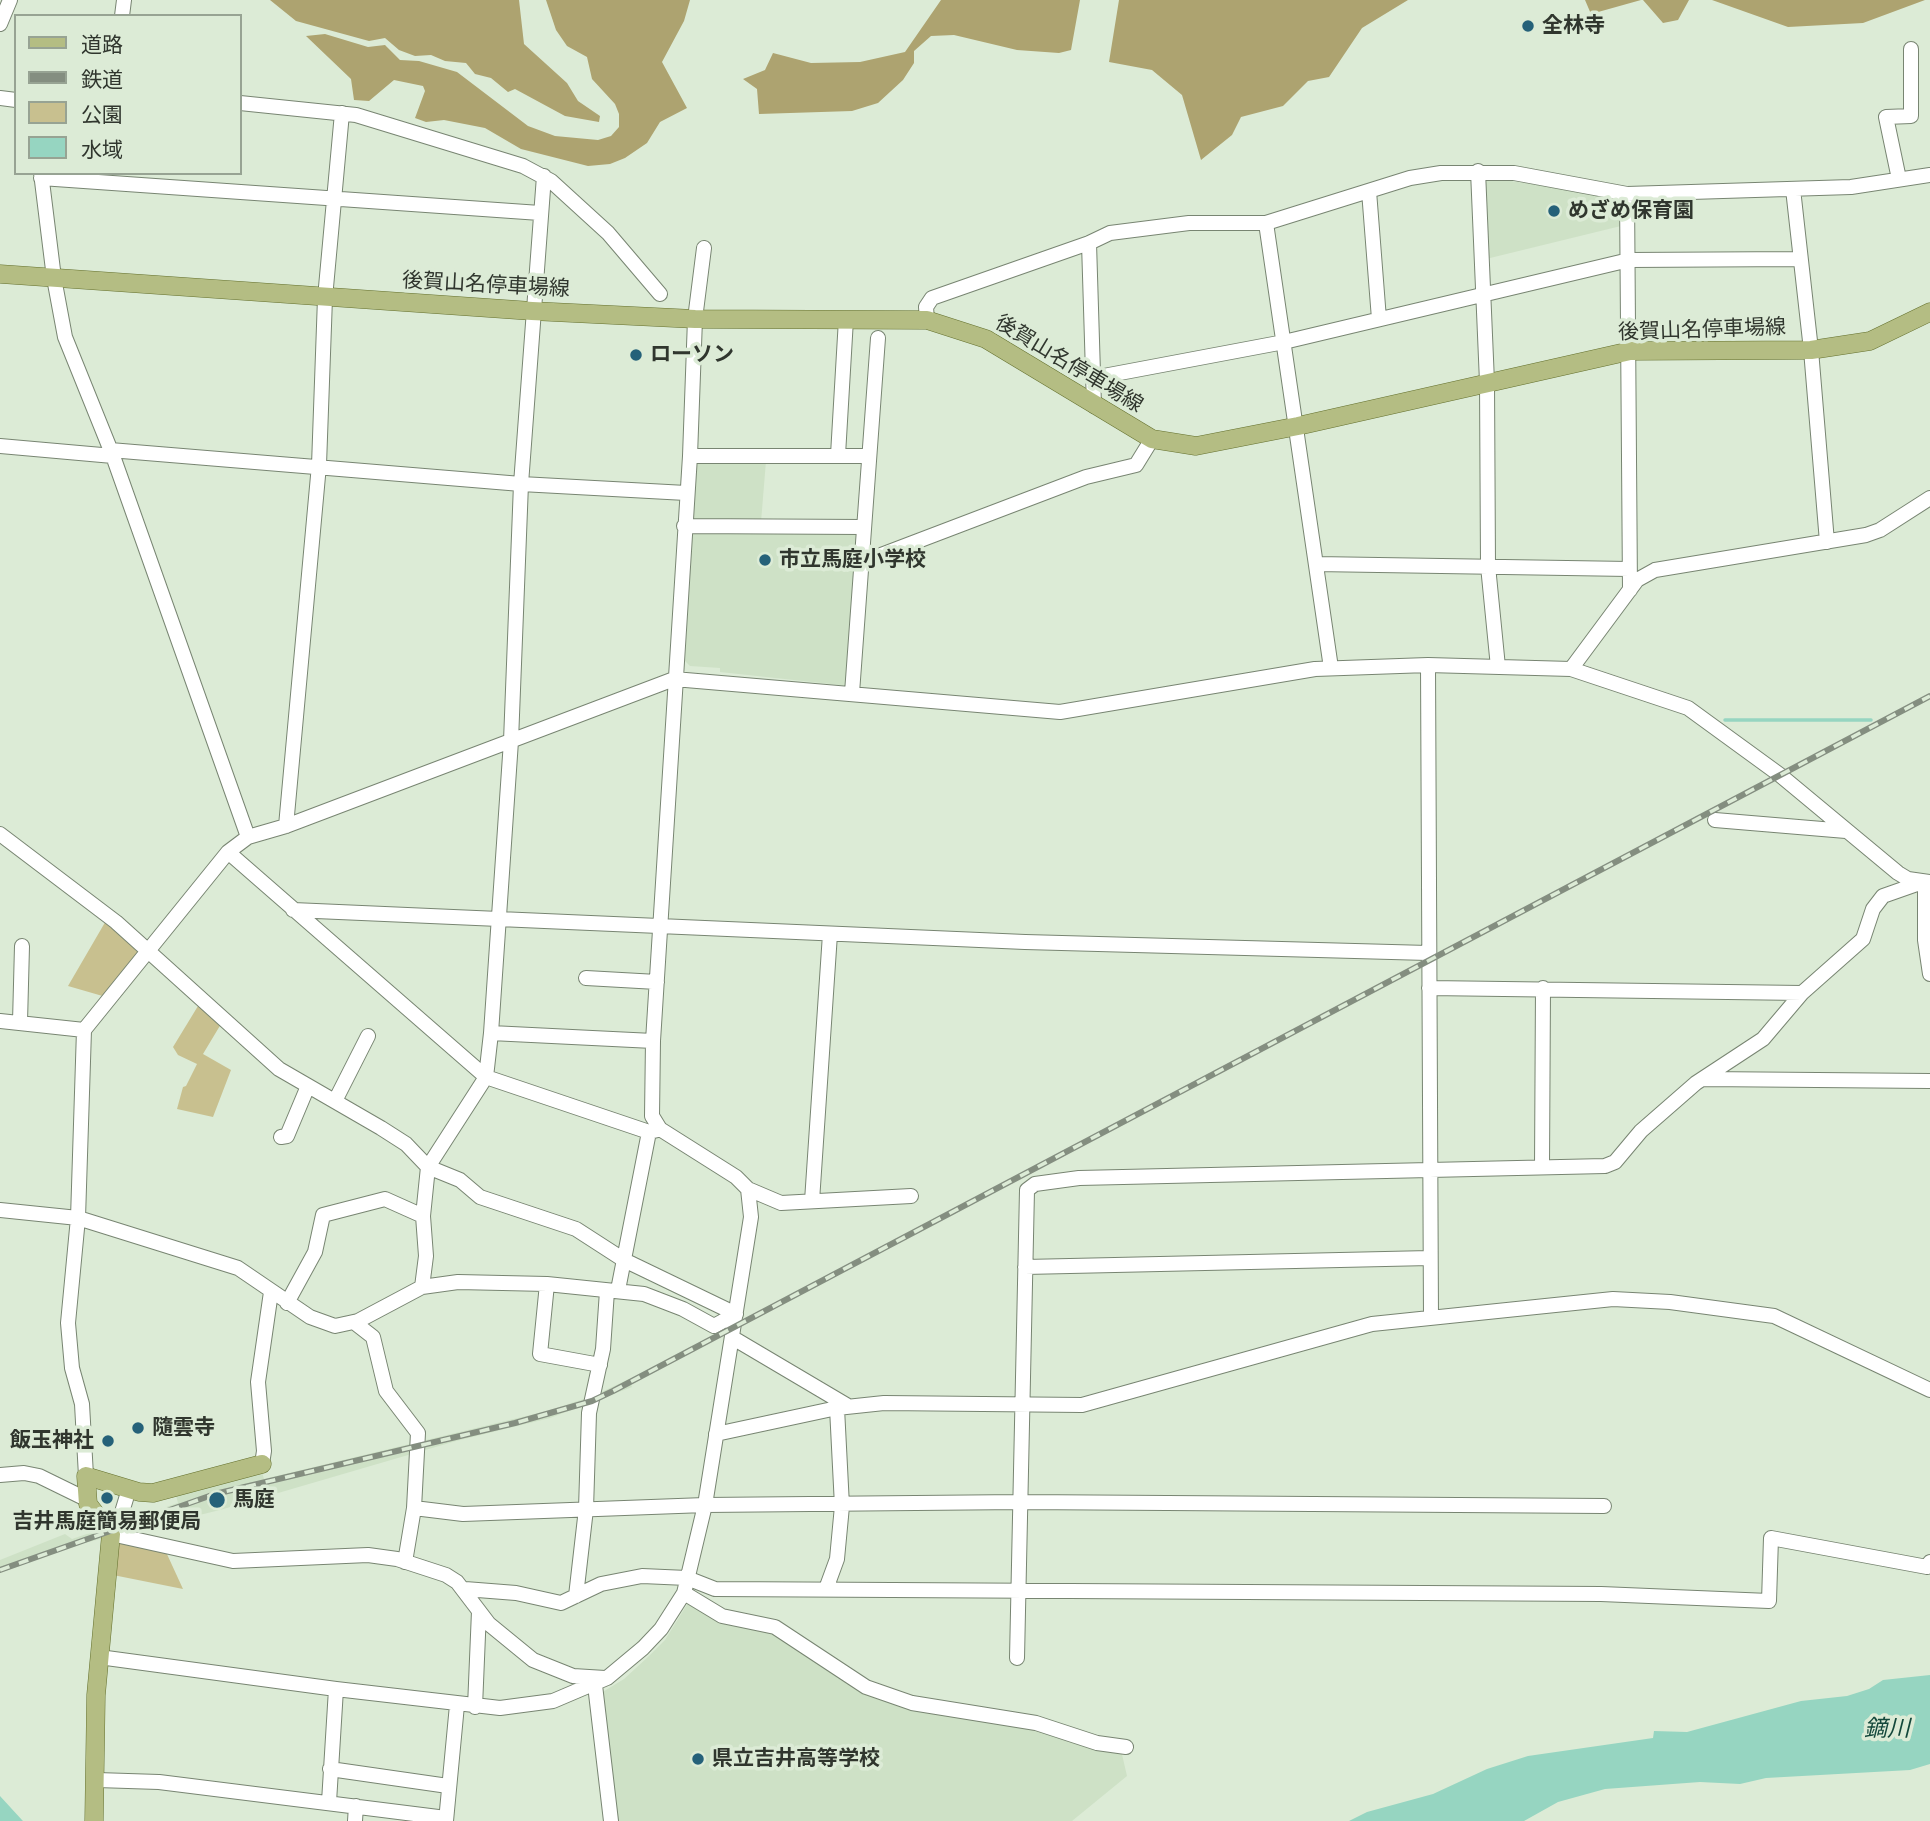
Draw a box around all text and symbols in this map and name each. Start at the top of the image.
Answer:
place label: 全林寺 [1542,13,1605,39]
legend [14,14,242,175]
marker: 全林寺 [1520,18,1536,34]
text: 道路 [81,32,123,57]
text: 鉄道 [81,67,123,92]
text: 公園 [81,102,123,127]
text: 水域 [81,137,123,162]
place label: めざめ保育園 [1568,198,1694,224]
marker: めざめ保育園 [1546,203,1562,219]
street label: 後賀山名停車場線 [401,268,571,302]
street label: 後賀山名停車場線 [991,310,1147,418]
street label: 後賀山名停車場線 [1618,314,1786,346]
place label: ローソン [650,342,734,368]
marker: ローソン [628,347,644,363]
place label: 市立馬庭小学校 [779,547,926,573]
marker: 市立馬庭小学校 [757,552,773,568]
place label: 隨雲寺 [152,1415,215,1441]
marker: 隨雲寺 [130,1420,146,1436]
place label: 飯玉神社 [10,1428,94,1454]
marker: 飯玉神社 [100,1433,116,1449]
place label: 馬庭 [233,1487,275,1513]
marker: 吉井馬庭簡易郵便局 [99,1490,115,1506]
marker: 馬庭 [207,1490,227,1510]
place label: 吉井馬庭簡易郵便局 [13,1509,201,1535]
water label: 鏑川 [1864,1715,1910,1743]
place label: 県立吉井高等学校 [712,1746,880,1772]
marker: 県立吉井高等学校 [690,1751,706,1767]

